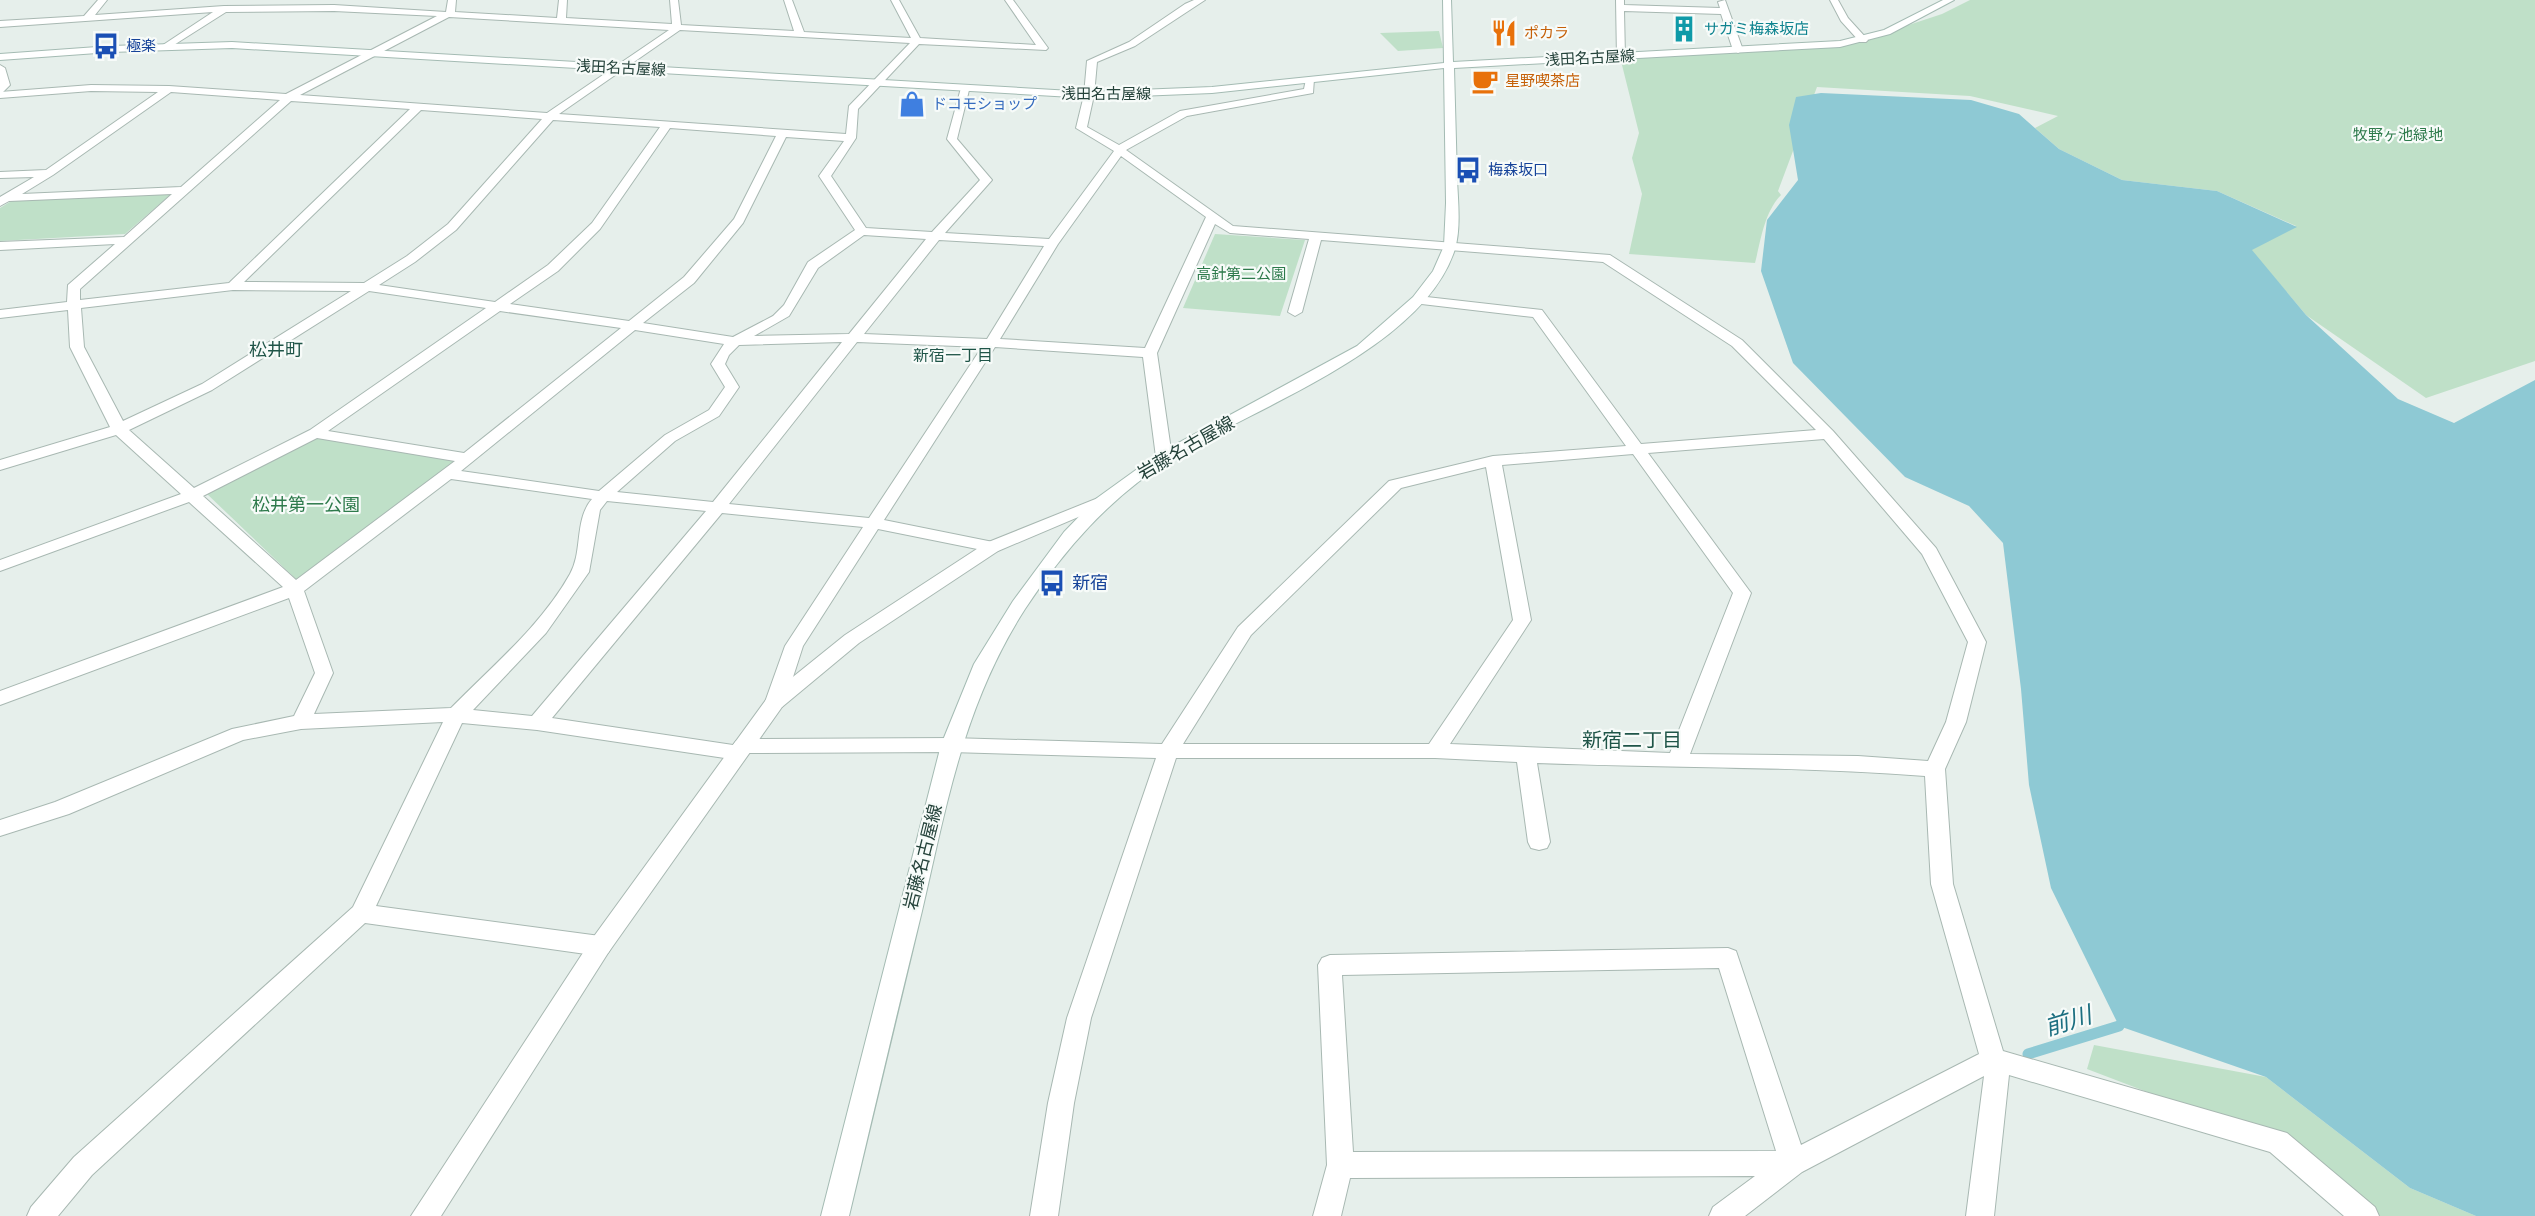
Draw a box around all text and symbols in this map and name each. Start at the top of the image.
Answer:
building icon: サガミ梅森坂店 [1669,14,1699,44]
restaurant icon: ポカラ [1489,18,1519,48]
place label: サガミ梅森坂店 [1704,19,1809,37]
place label: ポカラ [1524,23,1569,41]
bus stop icon: 極楽 [91,31,121,61]
place label: 極楽 [126,36,156,54]
street label: 浅田名古屋線 [1545,46,1635,68]
street label: 浅田名古屋線 [576,56,666,78]
cafe icon: 星野喫茶店 [1470,66,1500,96]
place label: 星野喫茶店 [1505,71,1580,89]
street label: 浅田名古屋線 [1061,84,1151,102]
shop icon: ドコモショップ [897,89,927,119]
place label: ドコモショップ [932,94,1037,112]
park label: 牧野ヶ池緑地 [2353,125,2443,143]
bus stop icon: 梅森坂口 [1453,155,1483,185]
place label: 梅森坂口 [1488,160,1548,178]
park label: 高針第二公園 [1196,264,1286,282]
district label: 松井町 [249,338,303,360]
district label: 新宿一丁目 [913,345,993,365]
street label: 岩藤名古屋線 [1133,411,1238,484]
park label: 松井第一公園 [252,493,360,515]
bus stop icon: 新宿 [1037,568,1067,598]
place label: 新宿 [1072,571,1108,593]
district label: 新宿二丁目 [1582,727,1682,751]
street label: 岩藤名古屋線 [898,802,946,912]
water label: 前川 [2040,998,2098,1040]

